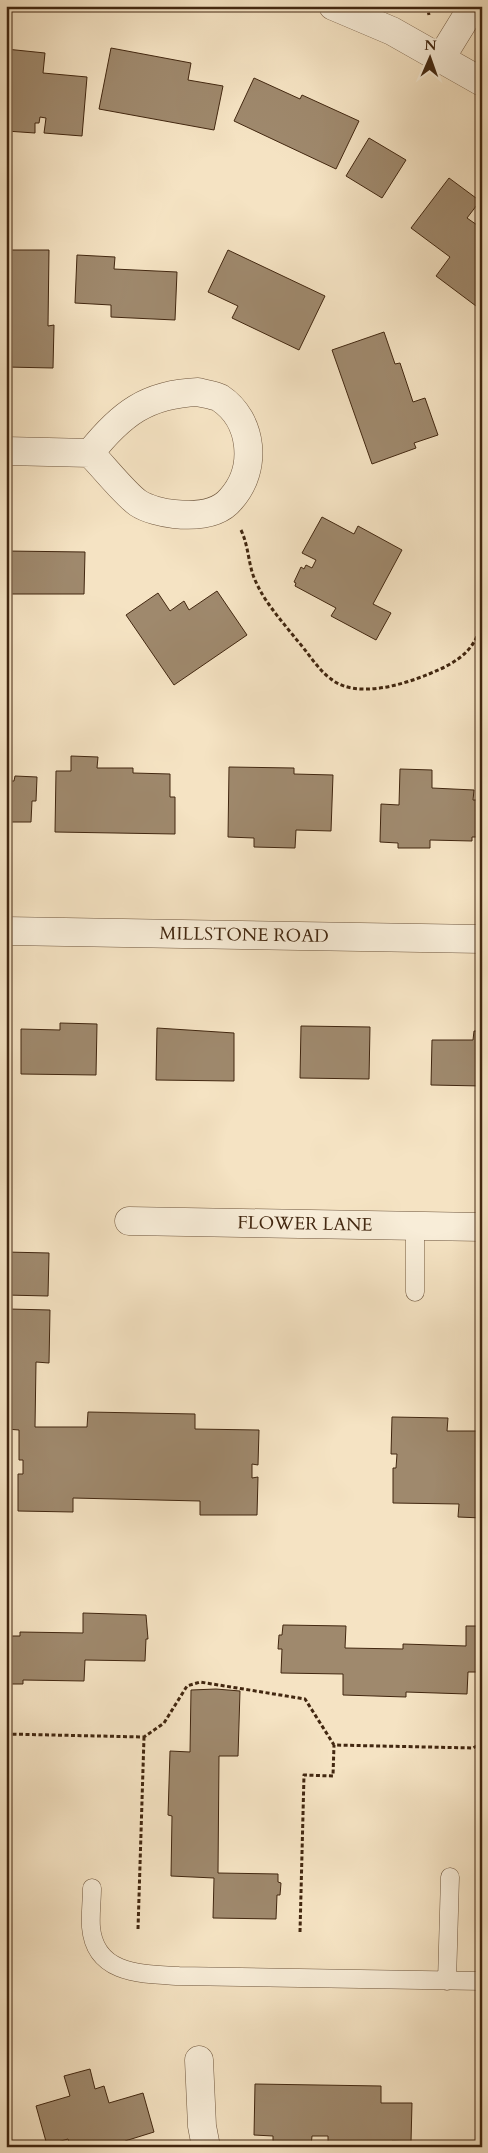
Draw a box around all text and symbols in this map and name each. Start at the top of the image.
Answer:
north arrow [406,32,456,82]
text: N [424,36,437,55]
street label: MILLSTONE ROAD [159,921,329,949]
street label: FLOWER LANE [237,1210,373,1238]

